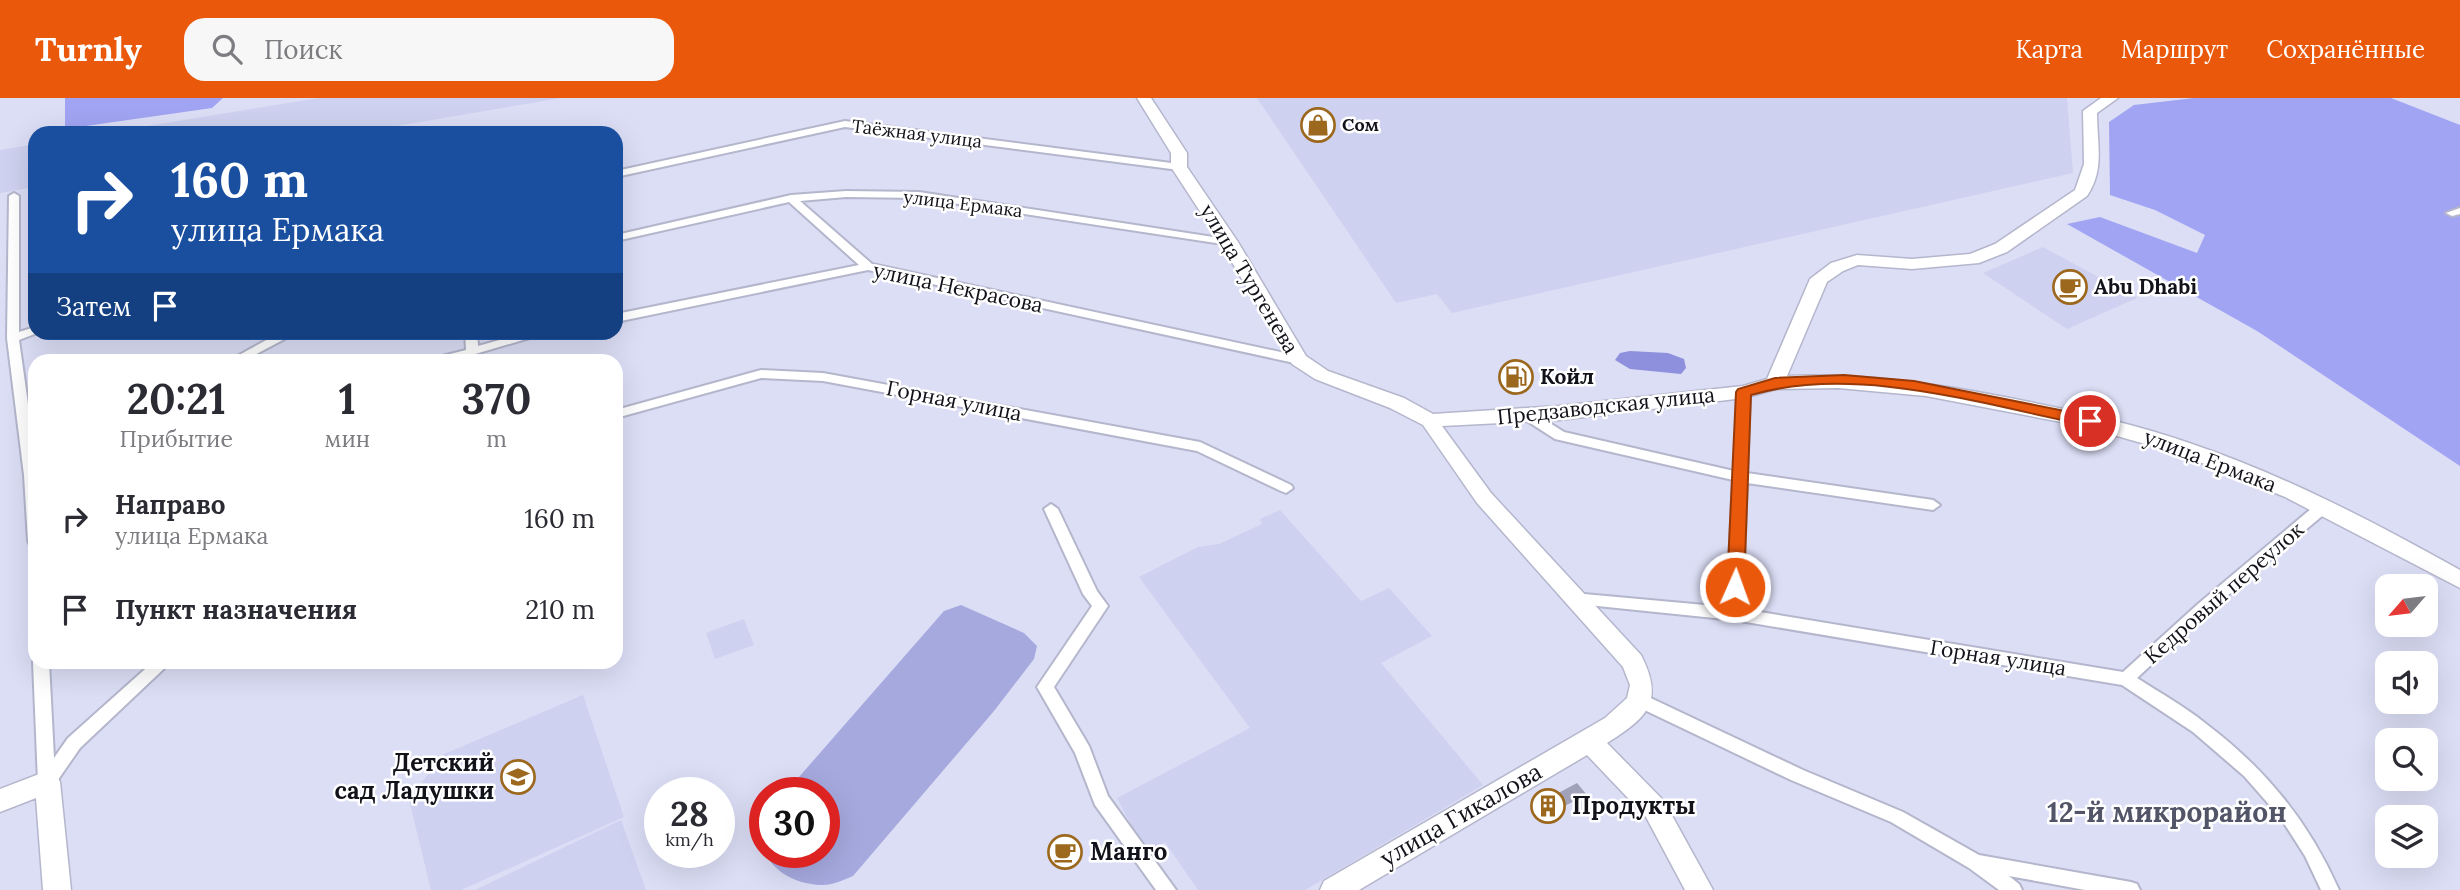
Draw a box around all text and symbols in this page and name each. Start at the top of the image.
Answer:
search box [184,18,674,81]
text: Turnly [35,28,142,70]
icon: search [208,30,246,68]
text: Поиск [264,33,342,66]
text: Карта [2015,34,2083,65]
text: Маршрут [2121,34,2228,65]
text: Сохранённые [2266,34,2425,65]
shop icon: Сом [1299,106,1337,144]
place label: Сом [1342,113,1379,136]
street label: Таёжная улица [851,114,983,153]
text: 160 m [171,148,308,210]
icon: right [56,154,147,245]
street label: улица Ермака [902,185,1024,222]
street label: улица Тургенева [1194,199,1305,359]
text: улица Ермака [171,209,384,250]
street label: улица Некрасова [871,256,1046,319]
cafe icon: Abu Dhabi [2051,268,2089,306]
place label: Abu Dhabi [2094,273,2197,300]
icon: arrive [146,287,184,325]
text: Затем [56,290,132,323]
fuel station icon: Койл [1497,358,1535,396]
place label: Койл [1540,363,1594,390]
text: 20:21 [127,372,226,426]
text: 1 [339,372,356,426]
text: 370 [462,372,532,426]
street label: Горная улица [884,374,1024,427]
street label: Предзаводская улица [1496,381,1716,430]
pin [2060,391,2120,451]
icon: arrive [2071,402,2109,440]
street label: улица Ермака [2140,423,2281,498]
text: Прибытие [119,424,233,453]
text: мин [324,424,370,453]
text: m [486,424,507,453]
text: Направо [115,488,226,521]
icon: right [56,500,94,538]
text: 160 m [524,502,595,535]
street label: Кедровый переулок [2138,515,2310,669]
text: улица Ермака [115,521,268,550]
position arrow [1698,550,1772,624]
north arrow [2375,574,2438,637]
map controls [2375,574,2438,868]
icon: arrive [56,591,94,629]
text: Пункт назначения [115,593,357,626]
text: 210 m [525,593,595,626]
street label: Горная улица [1928,633,2068,682]
button: sound [2375,651,2438,714]
button: search [2375,728,2438,791]
place label: Детский сад Ладушки [334,747,494,806]
street label: улица Гикалова [1374,756,1547,873]
school or university icon: Детский сад Ладушки [499,758,537,796]
speed limit sign: 30 [749,777,840,868]
building icon: Продукты [1529,787,1567,825]
place label: Продукты [1572,790,1696,821]
text: 28 [670,791,709,836]
district label: 12-й микрорайон [2047,794,2287,830]
button: layers [2375,805,2438,868]
text: km/h [665,828,714,851]
cafe icon: Манго [1046,833,1084,871]
place label: Манго [1090,836,1167,867]

